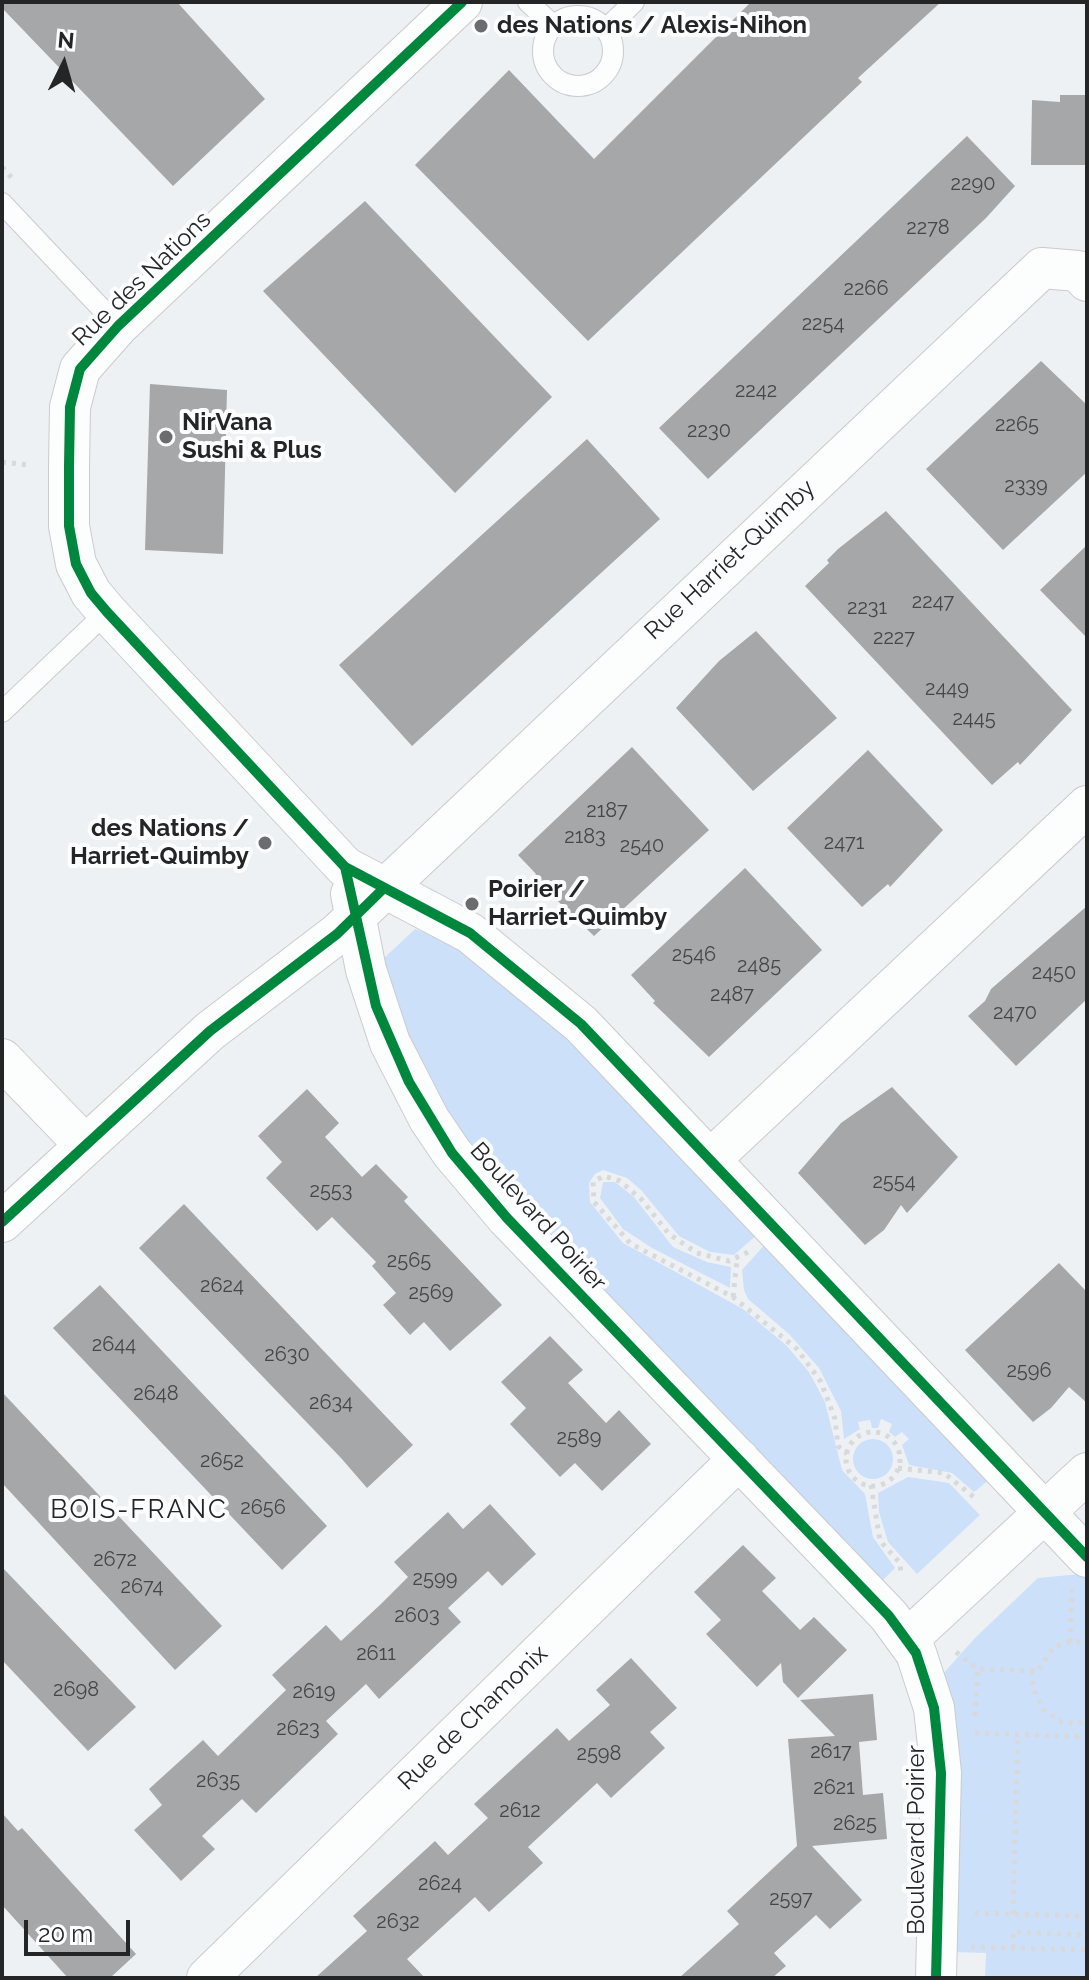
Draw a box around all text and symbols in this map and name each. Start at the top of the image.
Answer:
place label: des Nations / Alexis-Nihon [497,12,807,40]
marker: des Nations / Alexis-Nihon [472,17,490,35]
north arrow [24,24,104,104]
text: N [57,26,76,54]
house number: 2290 [951,172,995,196]
street label: Rue des Nations [67,206,217,352]
house number: 2278 [906,216,950,240]
house number: 2266 [844,277,888,301]
house number: 2254 [802,312,844,336]
house number: 2242 [735,379,777,403]
place label: NirVana Sushi & Plus [182,409,322,465]
house number: 2265 [995,413,1039,437]
house number: 2230 [687,419,731,443]
marker: NirVana Sushi & Plus [157,428,175,446]
street label: Rue Harriet-Quimby [639,474,821,646]
house number: 2339 [1004,474,1048,498]
house number: 2247 [912,590,954,614]
house number: 2231 [847,596,887,620]
house number: 2227 [873,626,915,650]
house number: 2449 [925,677,969,701]
house number: 2445 [952,707,996,731]
house number: 2187 [586,799,628,823]
place label: des Nations / Harriet-Quimby [70,815,249,871]
house number: 2183 [564,825,606,849]
house number: 2471 [824,831,864,855]
marker: des Nations / Harriet-Quimby [256,834,274,852]
house number: 2540 [620,834,664,858]
place label: Poirier / Harriet-Quimby [488,876,667,932]
marker: Poirier / Harriet-Quimby [463,895,481,913]
house number: 2546 [672,943,716,967]
house number: 2485 [737,954,781,978]
house number: 2450 [1032,961,1076,985]
house number: 2487 [710,983,754,1007]
house number: 2470 [993,1001,1037,1025]
street label: Boulevard Poirier [464,1137,612,1297]
house number: 2554 [872,1170,916,1194]
house number: 2553 [310,1179,352,1203]
house number: 2565 [387,1249,431,1273]
house number: 2624 [200,1274,244,1298]
house number: 2569 [408,1281,454,1305]
house number: 2644 [92,1333,136,1357]
house number: 2630 [264,1343,310,1367]
house number: 2596 [1006,1359,1052,1383]
house number: 2648 [133,1382,179,1406]
house number: 2634 [309,1391,353,1415]
house number: 2589 [557,1426,601,1450]
house number: 2652 [200,1449,244,1473]
district label: BOIS-FRANC [50,1494,228,1526]
house number: 2656 [240,1496,286,1520]
house number: 2672 [93,1548,137,1572]
house number: 2599 [413,1567,457,1591]
house number: 2674 [120,1575,164,1599]
house number: 2603 [394,1604,440,1628]
street label: Rue de Chamonix [392,1639,554,1797]
house number: 2611 [356,1642,396,1666]
house number: 2698 [53,1678,99,1702]
house number: 2619 [293,1680,335,1704]
house number: 2623 [276,1717,320,1741]
house number: 2617 [810,1740,852,1764]
house number: 2598 [577,1742,621,1766]
street label: Boulevard Poirier [903,1745,931,1935]
house number: 2635 [196,1769,240,1793]
house number: 2621 [813,1776,855,1800]
house number: 2612 [499,1799,541,1823]
house number: 2625 [833,1812,877,1836]
house number: 2624 [418,1872,462,1896]
house number: 2597 [769,1887,813,1911]
scale bar [28,1904,134,1954]
house number: 2632 [376,1910,420,1934]
text: 20 m [38,1919,93,1948]

